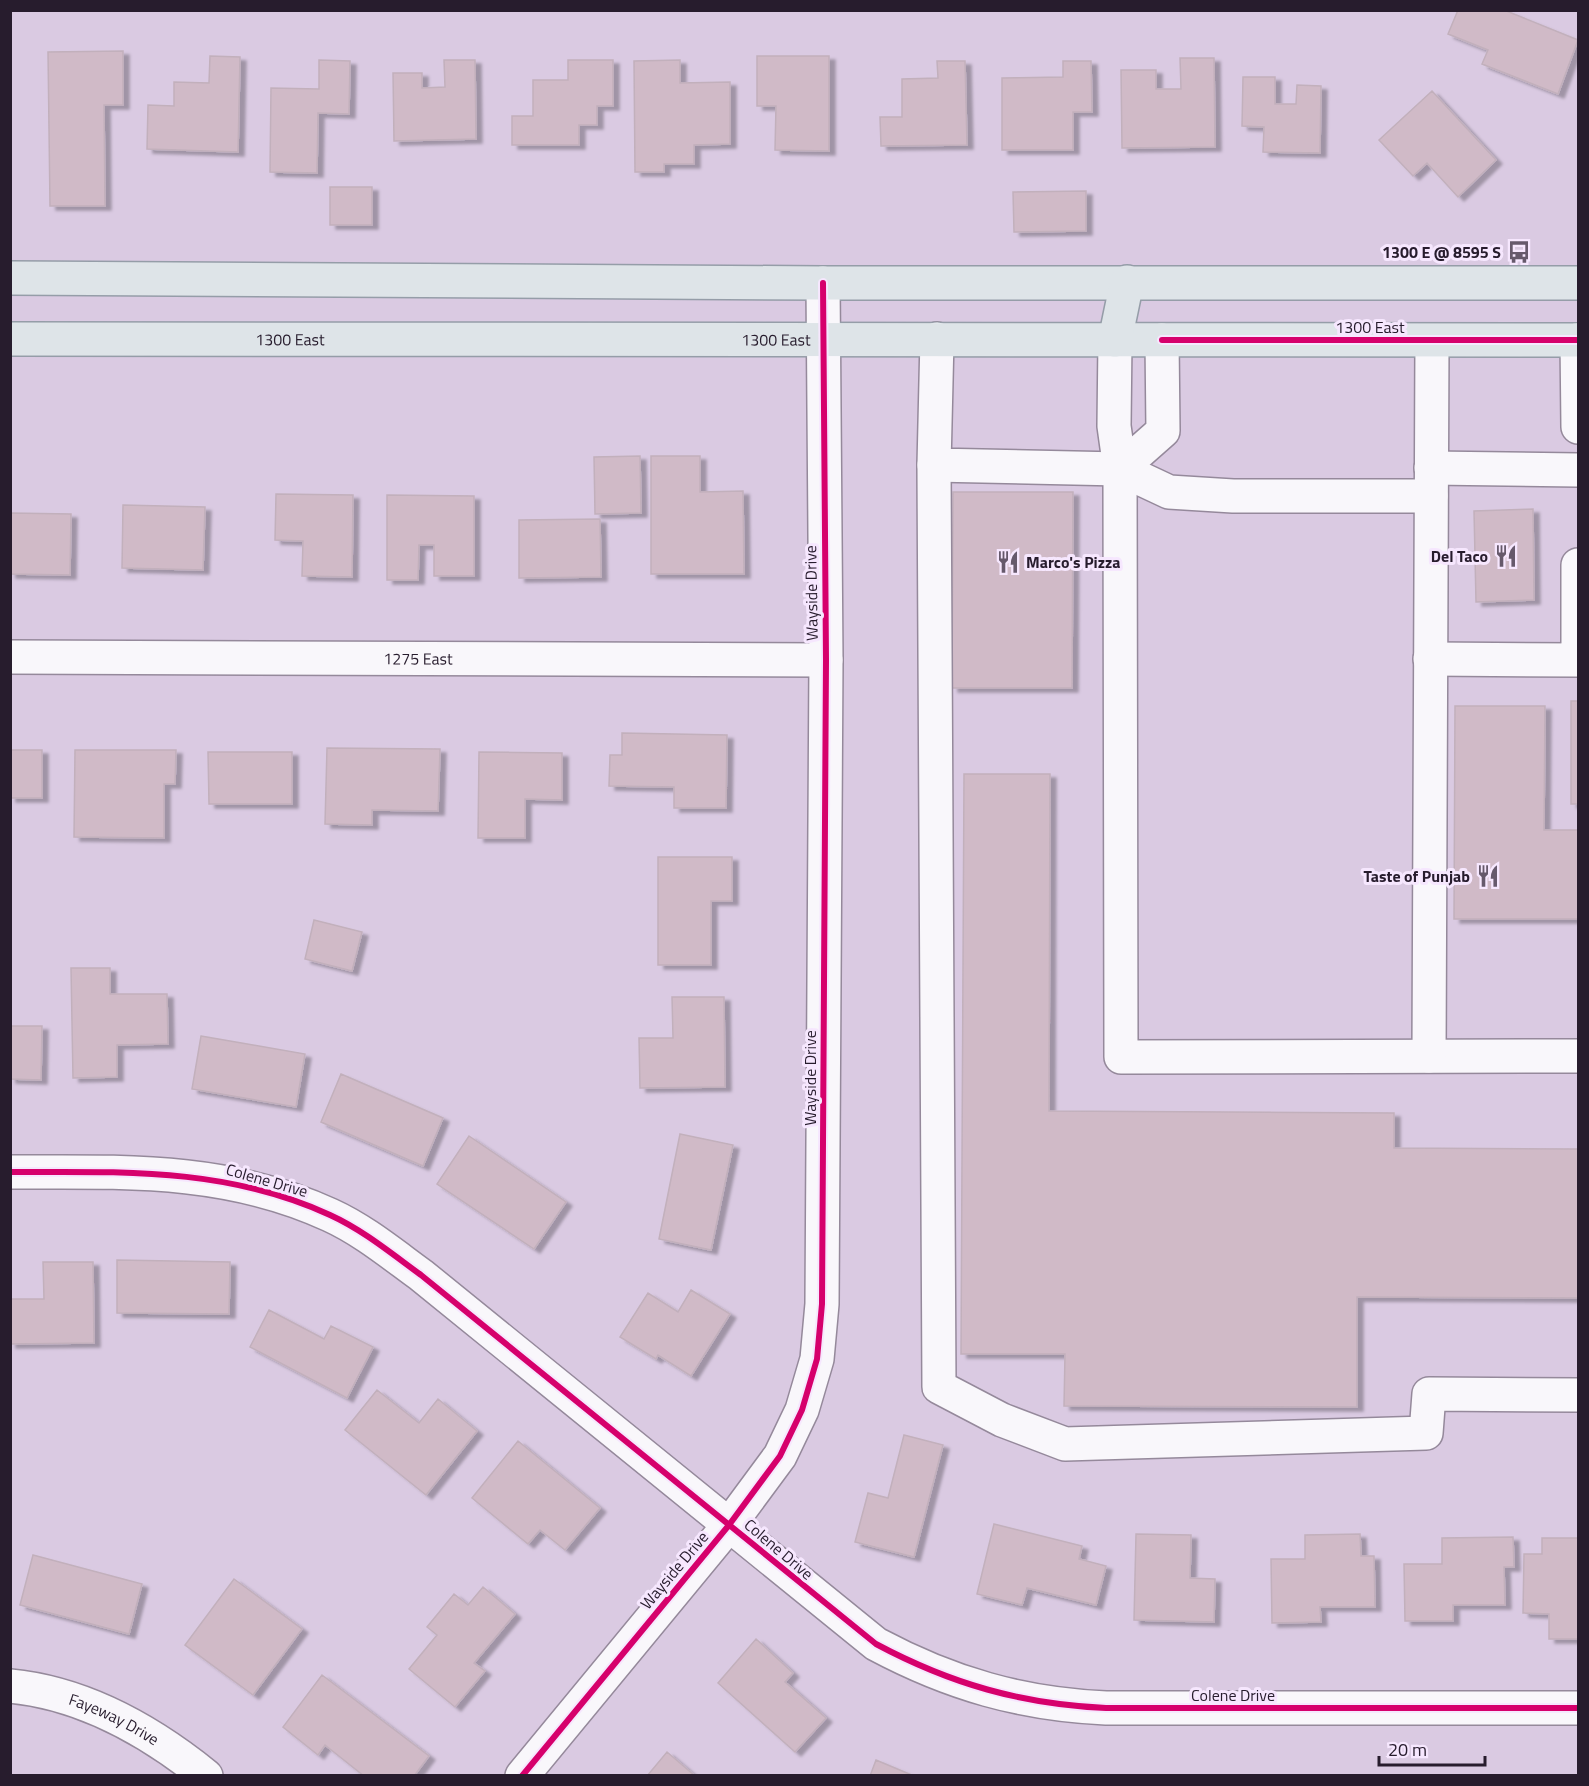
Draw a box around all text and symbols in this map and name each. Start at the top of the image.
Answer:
bus stop icon: 1300 E @ 8595 S [1506,239,1532,265]
place label: 1300 E @ 8595 S [1382,240,1501,264]
street label: 1300 East [1335,315,1405,339]
street label: 1300 East [255,327,325,351]
street label: 1300 East [741,327,811,352]
restaurant icon: Del Taco [1493,543,1519,569]
place label: Del Taco [1431,544,1488,568]
street label: Wayside Drive [798,545,824,641]
restaurant icon: Marco's Pizza [995,549,1021,575]
place label: Marco's Pizza [1026,550,1120,574]
street label: 1275 East [383,646,453,671]
restaurant icon: Taste of Punjab [1475,863,1501,889]
place label: Taste of Punjab [1364,864,1470,888]
street label: Wayside Drive [798,1030,822,1126]
street label: Colene Drive [223,1157,311,1203]
street label: Colene Drive [739,1513,819,1585]
street label: Wayside Drive [634,1526,714,1614]
street label: Colene Drive [1191,1683,1275,1707]
street label: Fayeway Drive [66,1687,164,1751]
scale bar [1379,1729,1486,1767]
text: 20 m [1388,1736,1427,1763]

